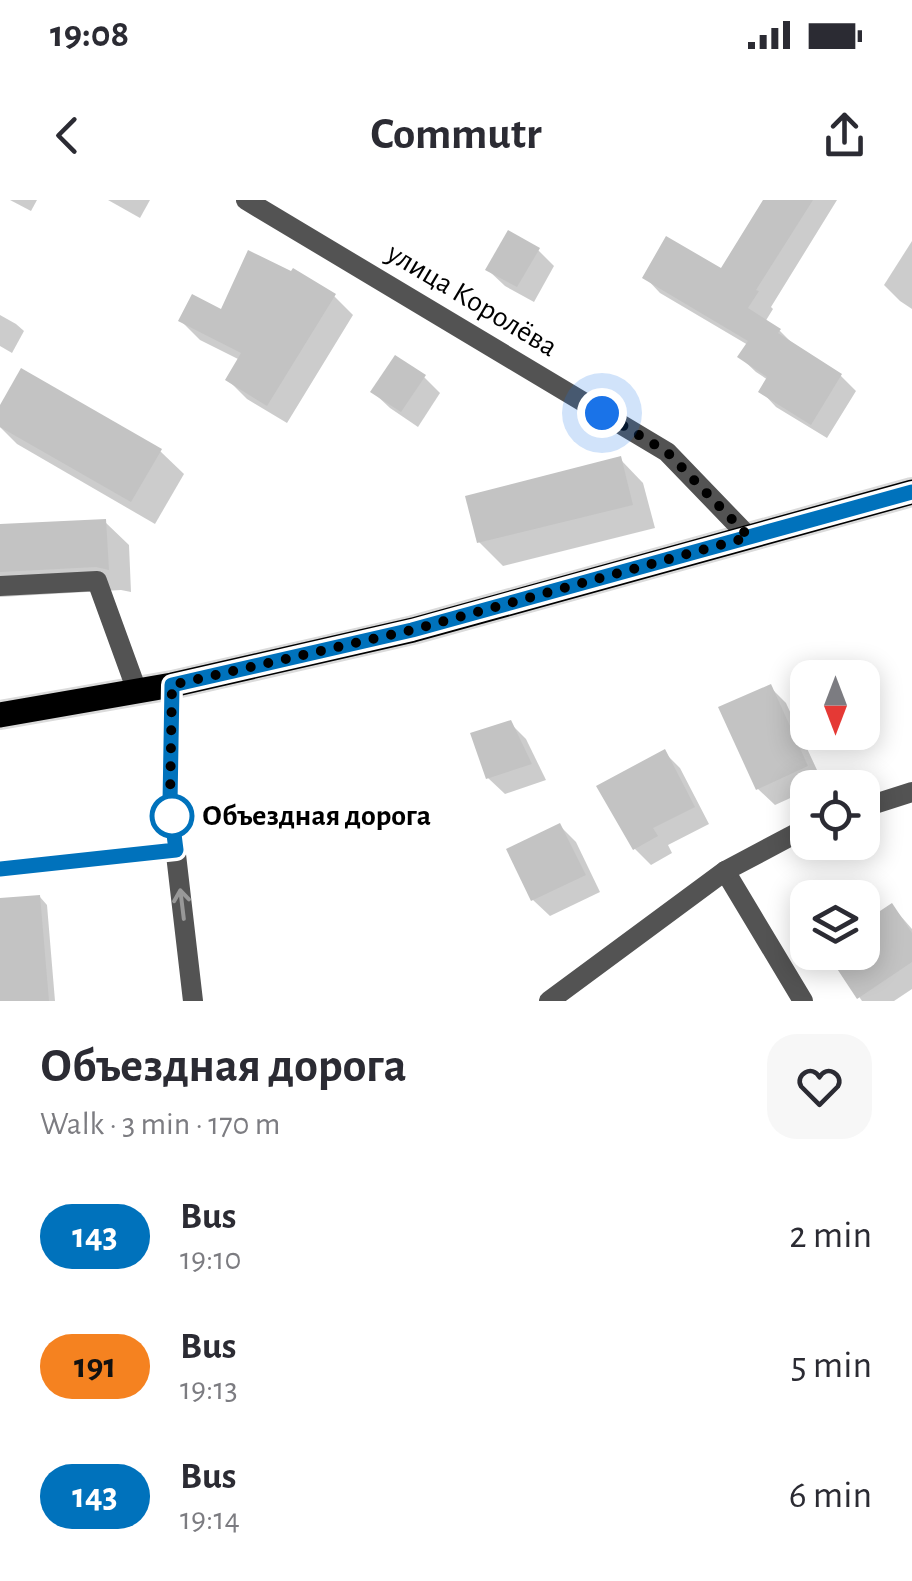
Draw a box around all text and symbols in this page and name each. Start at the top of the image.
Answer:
text: 19:08 [50,16,129,54]
icon: back [40,108,95,163]
icon: share [817,108,872,163]
text: Commutr [370,112,542,157]
street label: улица Королёва [381,237,562,362]
your location [577,388,627,438]
north arrow [790,660,880,750]
map controls [790,660,880,970]
button: locate [790,770,880,860]
marker: Объездная дорога [151,795,193,837]
place label: Объездная дорога [202,801,431,831]
button: layers [790,880,880,970]
one-way arrow [172,889,191,921]
button: heart [767,1034,872,1139]
text: Объездная дорога [40,1043,406,1091]
text: Walk · 3 min · 170 m [40,1108,280,1140]
text: Bus [180,1198,236,1236]
text: 2 min [789,1217,872,1255]
text: 143 [72,1219,118,1254]
text: 19:10 [180,1243,241,1275]
text: Bus [180,1328,236,1366]
text: 5 min [791,1347,872,1385]
text: 191 [74,1349,116,1384]
text: 19:13 [180,1373,238,1405]
text: Bus [180,1458,236,1496]
text: 6 min [789,1477,872,1515]
text: 143 [72,1479,118,1514]
text: 19:14 [180,1503,240,1535]

